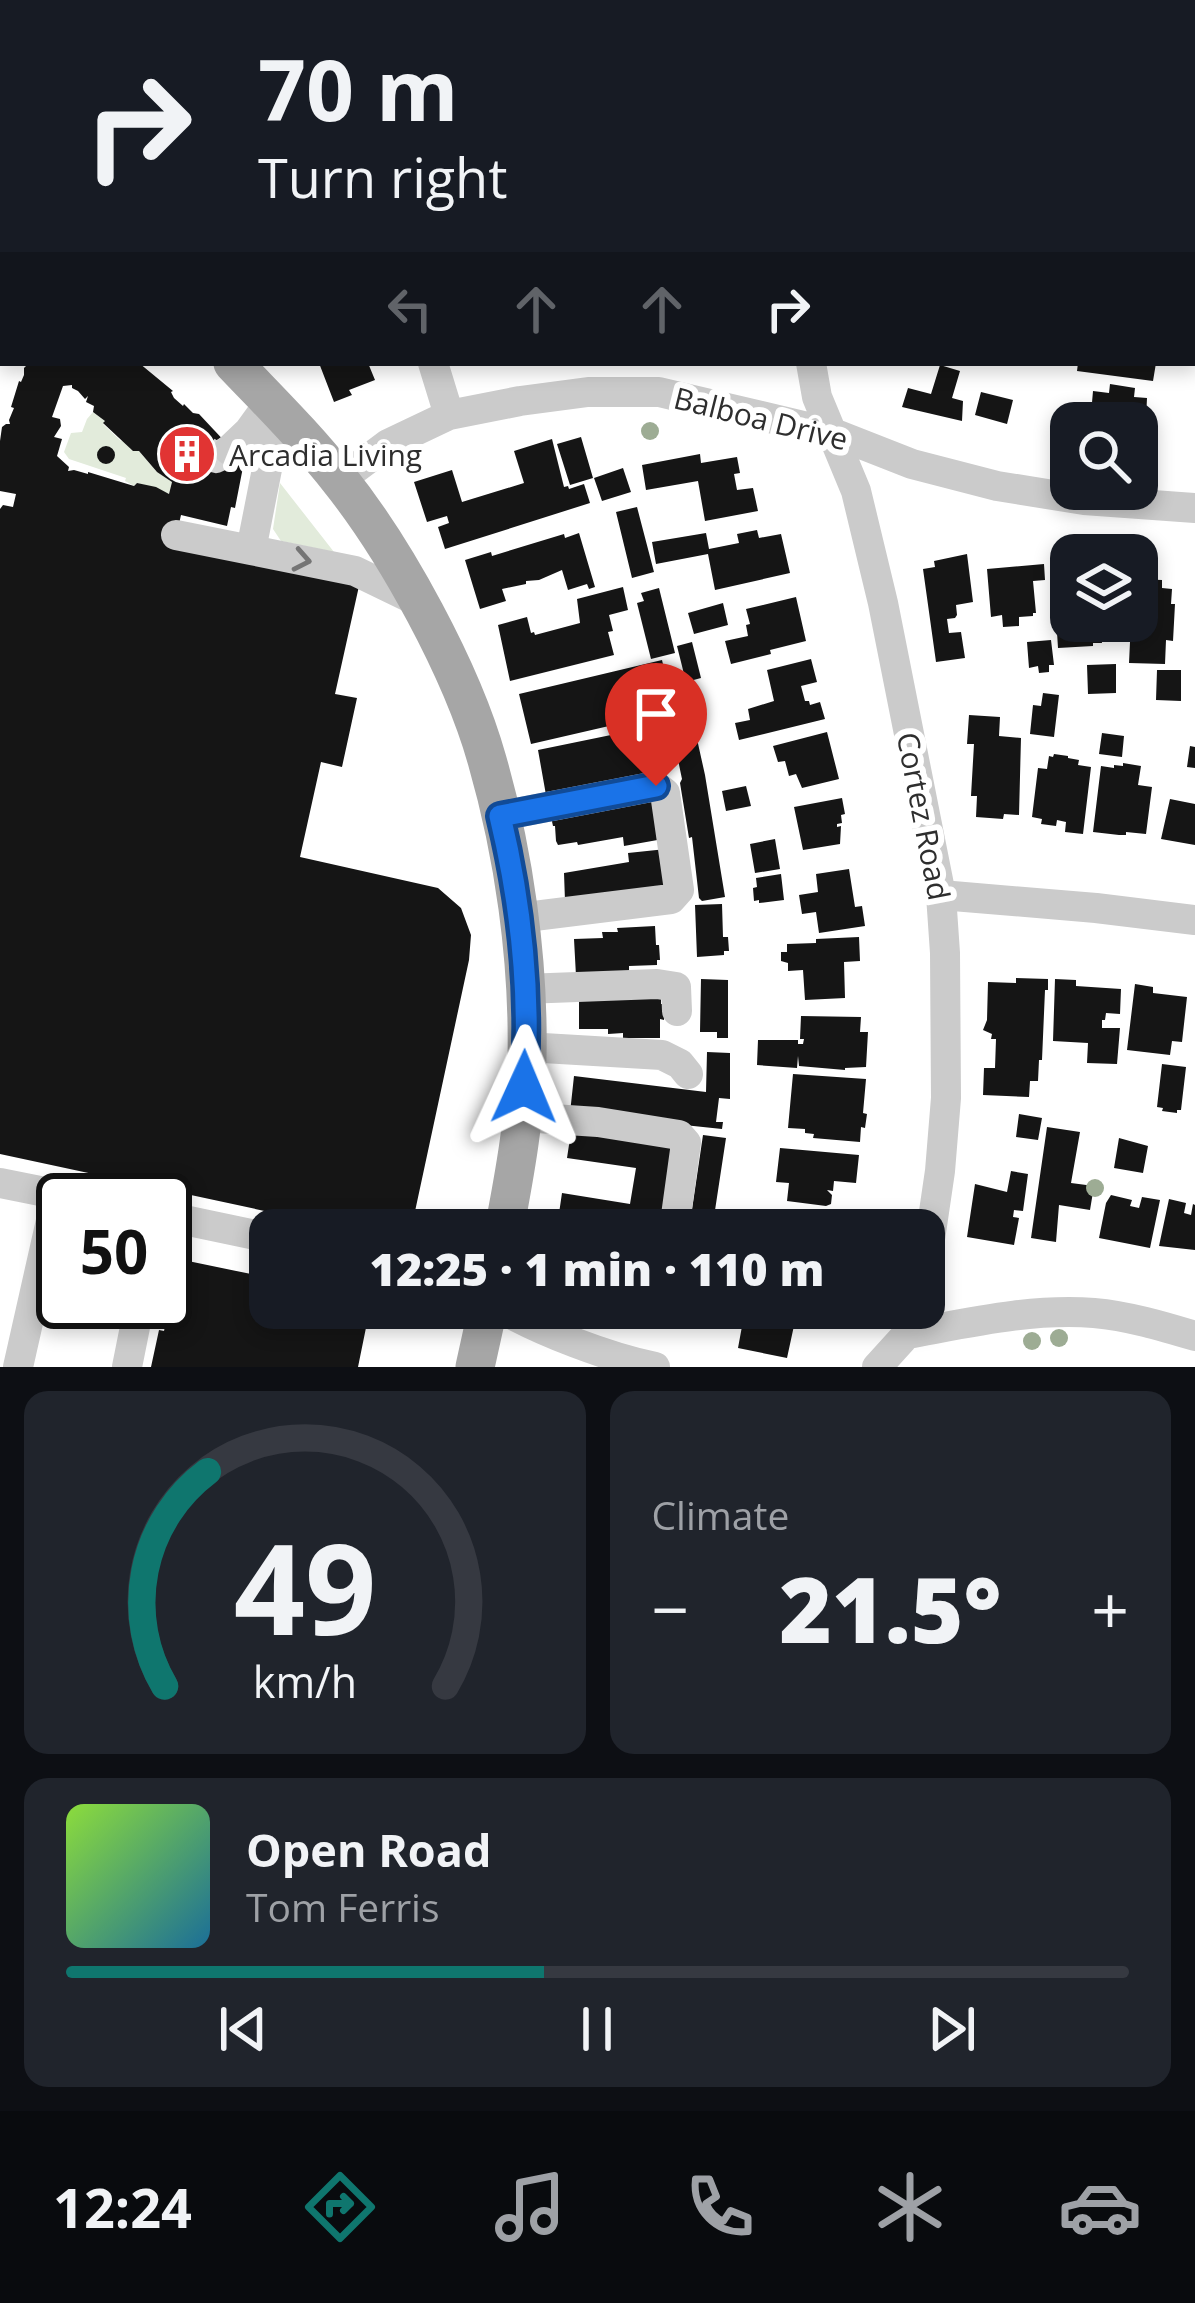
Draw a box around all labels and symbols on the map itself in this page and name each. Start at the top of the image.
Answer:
street label: Balboa Drive [670,377,852,459]
building icon: Arcadia Living [156,423,218,485]
place label: Arcadia Living [229,434,422,475]
one-way arrow [291,546,311,572]
pin [605,663,707,786]
street label: Cortez Road [888,729,960,903]
position arrow [461,1024,587,1150]
speed limit sign: 50 [36,1173,192,1329]

